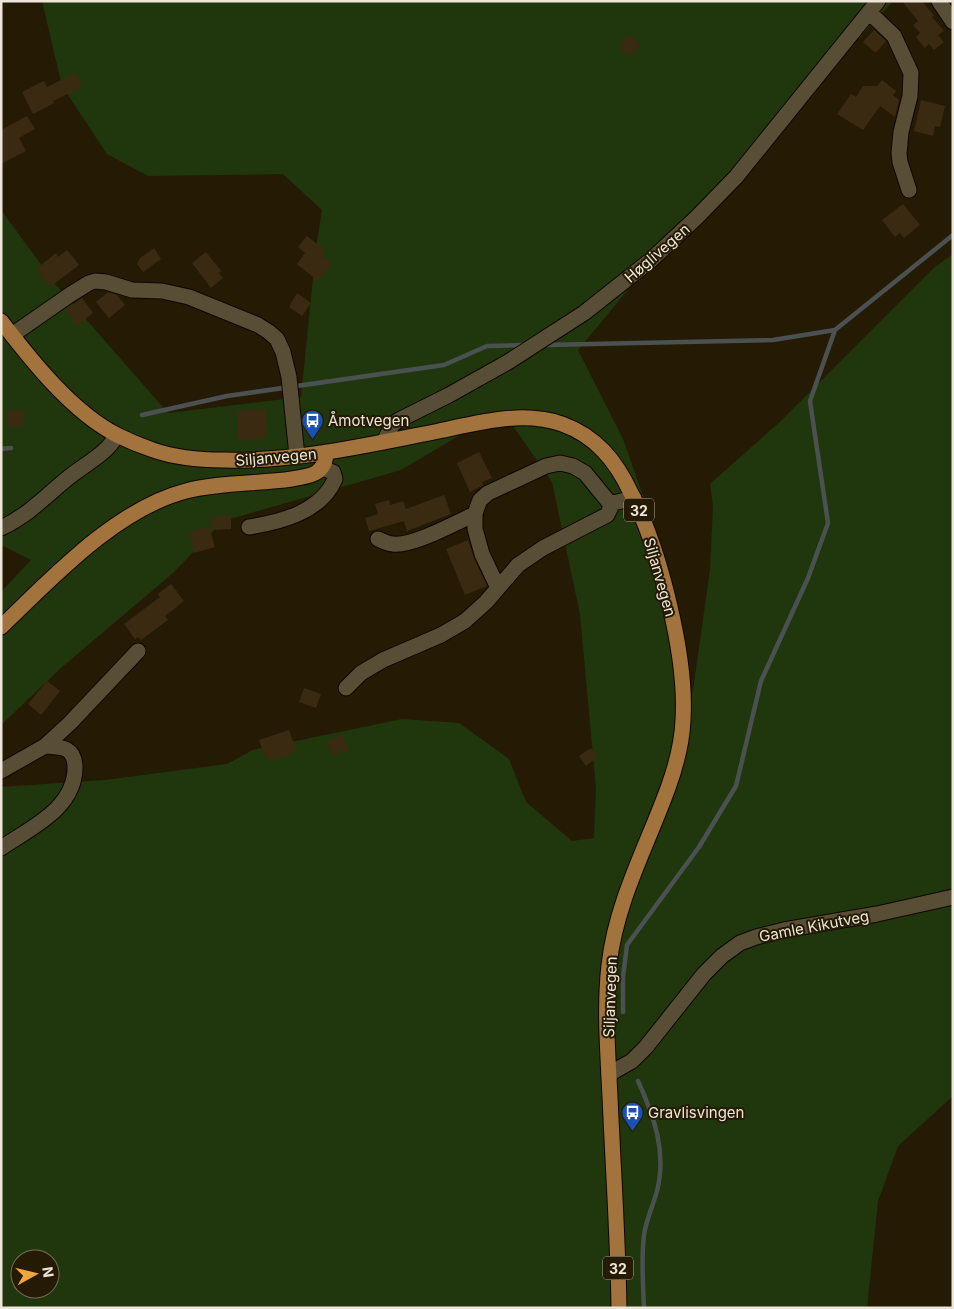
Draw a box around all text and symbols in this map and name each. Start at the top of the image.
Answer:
street label: Høglivegen [620,219,694,287]
bus stop icon: Åmotvegen [300,408,324,439]
place label: Åmotvegen [328,411,409,430]
street label: Siljanvegen [235,444,317,470]
road number: 32 [624,498,654,522]
street label: Siljanvegen [640,535,680,619]
street label: Gamle Kikutveg [757,906,871,946]
street label: Siljanvegen [599,956,621,1038]
bus stop icon: Gravlisvingen [620,1100,644,1131]
place label: Gravlisvingen [648,1103,744,1122]
north arrow [10,1249,60,1299]
road number: 32 [603,1256,633,1280]
text: N [39,1266,58,1279]

